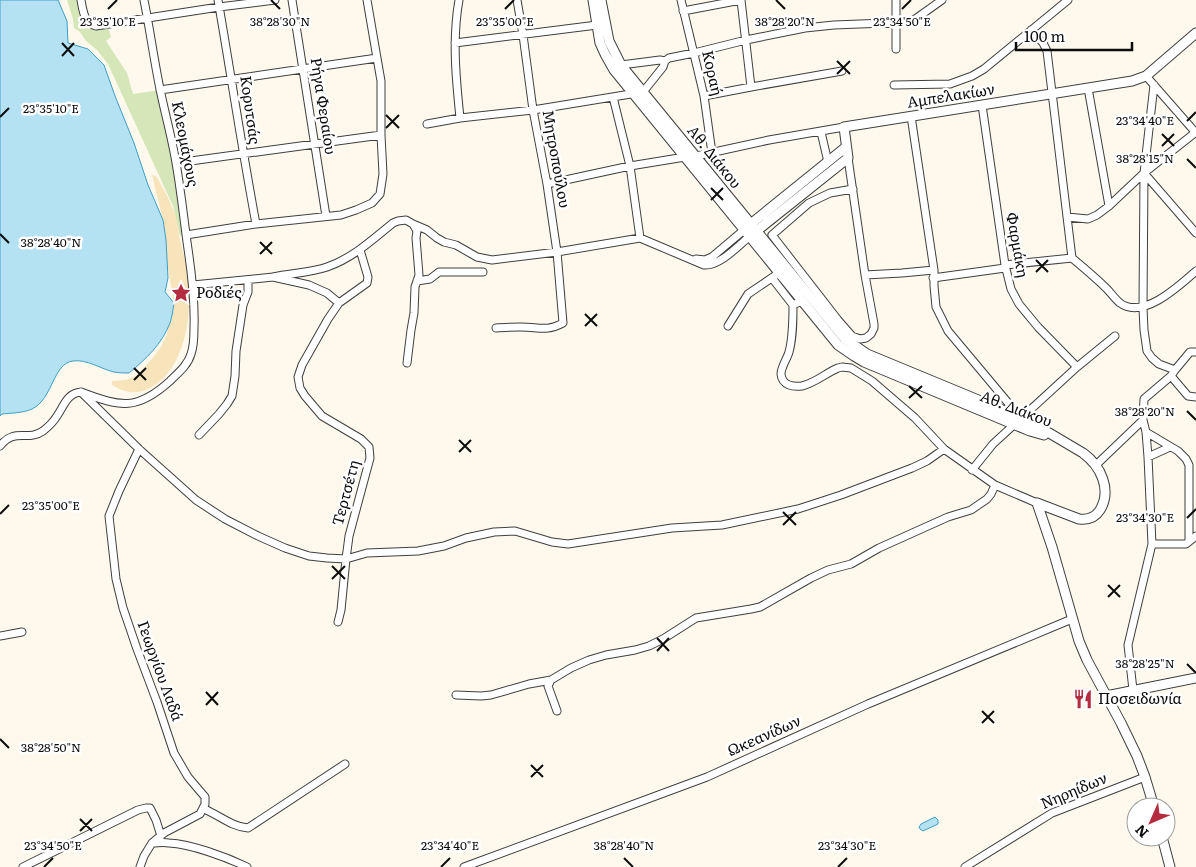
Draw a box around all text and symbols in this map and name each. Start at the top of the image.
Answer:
text: 23°35'10"E [80,12,136,30]
text: 38°28'30"N [250,12,310,30]
text: 23°35'00"E [476,12,534,30]
text: 38°28'20"N [755,12,815,30]
text: 23°34'50"E [873,12,931,30]
scale bar [1016,20,1132,52]
text: 100 m [1024,24,1065,47]
street label: Κοραή [697,48,730,98]
street label: Ρήγα Φεραίου [305,56,344,156]
street label: Κορυτσάς [235,74,268,146]
street label: Αμπελακίων [905,76,996,113]
text: 23°35'10"E [23,99,79,117]
street label: Κλεομάχους [167,99,206,189]
street label: Μητροπούλου [538,108,577,210]
text: 23°34'40"E [1116,111,1174,129]
street label: Αθ. Διάκου [682,120,748,193]
text: 38°28'15"N [1116,149,1174,167]
street label: Φαρμάκη [1001,210,1036,279]
text: 38°28'40"N [21,233,81,251]
place label: Ροδιές [196,280,242,303]
place icon: Ροδιές [170,282,192,304]
street label: Αθ. Διάκου [977,383,1056,432]
text: 38°28'20"N [1115,402,1175,420]
street label: Τερτσέτη [325,457,364,528]
text: 23°35'00"E [22,496,80,514]
text: 23°34'30"E [1116,508,1174,526]
street label: Γεωργίου Λαδά [133,617,190,724]
text: 38°28'25"N [1115,654,1175,672]
place label: Ποσειδωνία [1098,686,1182,709]
restaurant icon: Ποσειδωνία [1072,688,1094,710]
street label: Ωκεανίδων [723,708,804,761]
text: 38°28'50"N [21,738,81,756]
street label: Νηρηίδων [1037,765,1110,814]
north arrow [1126,797,1176,847]
text: N [1130,820,1152,843]
text: 23°34'50"E [24,836,82,854]
text: 23°34'40"E [421,836,479,854]
text: 38°28'40"N [594,836,654,854]
text: 23°34'30"E [818,836,876,854]

